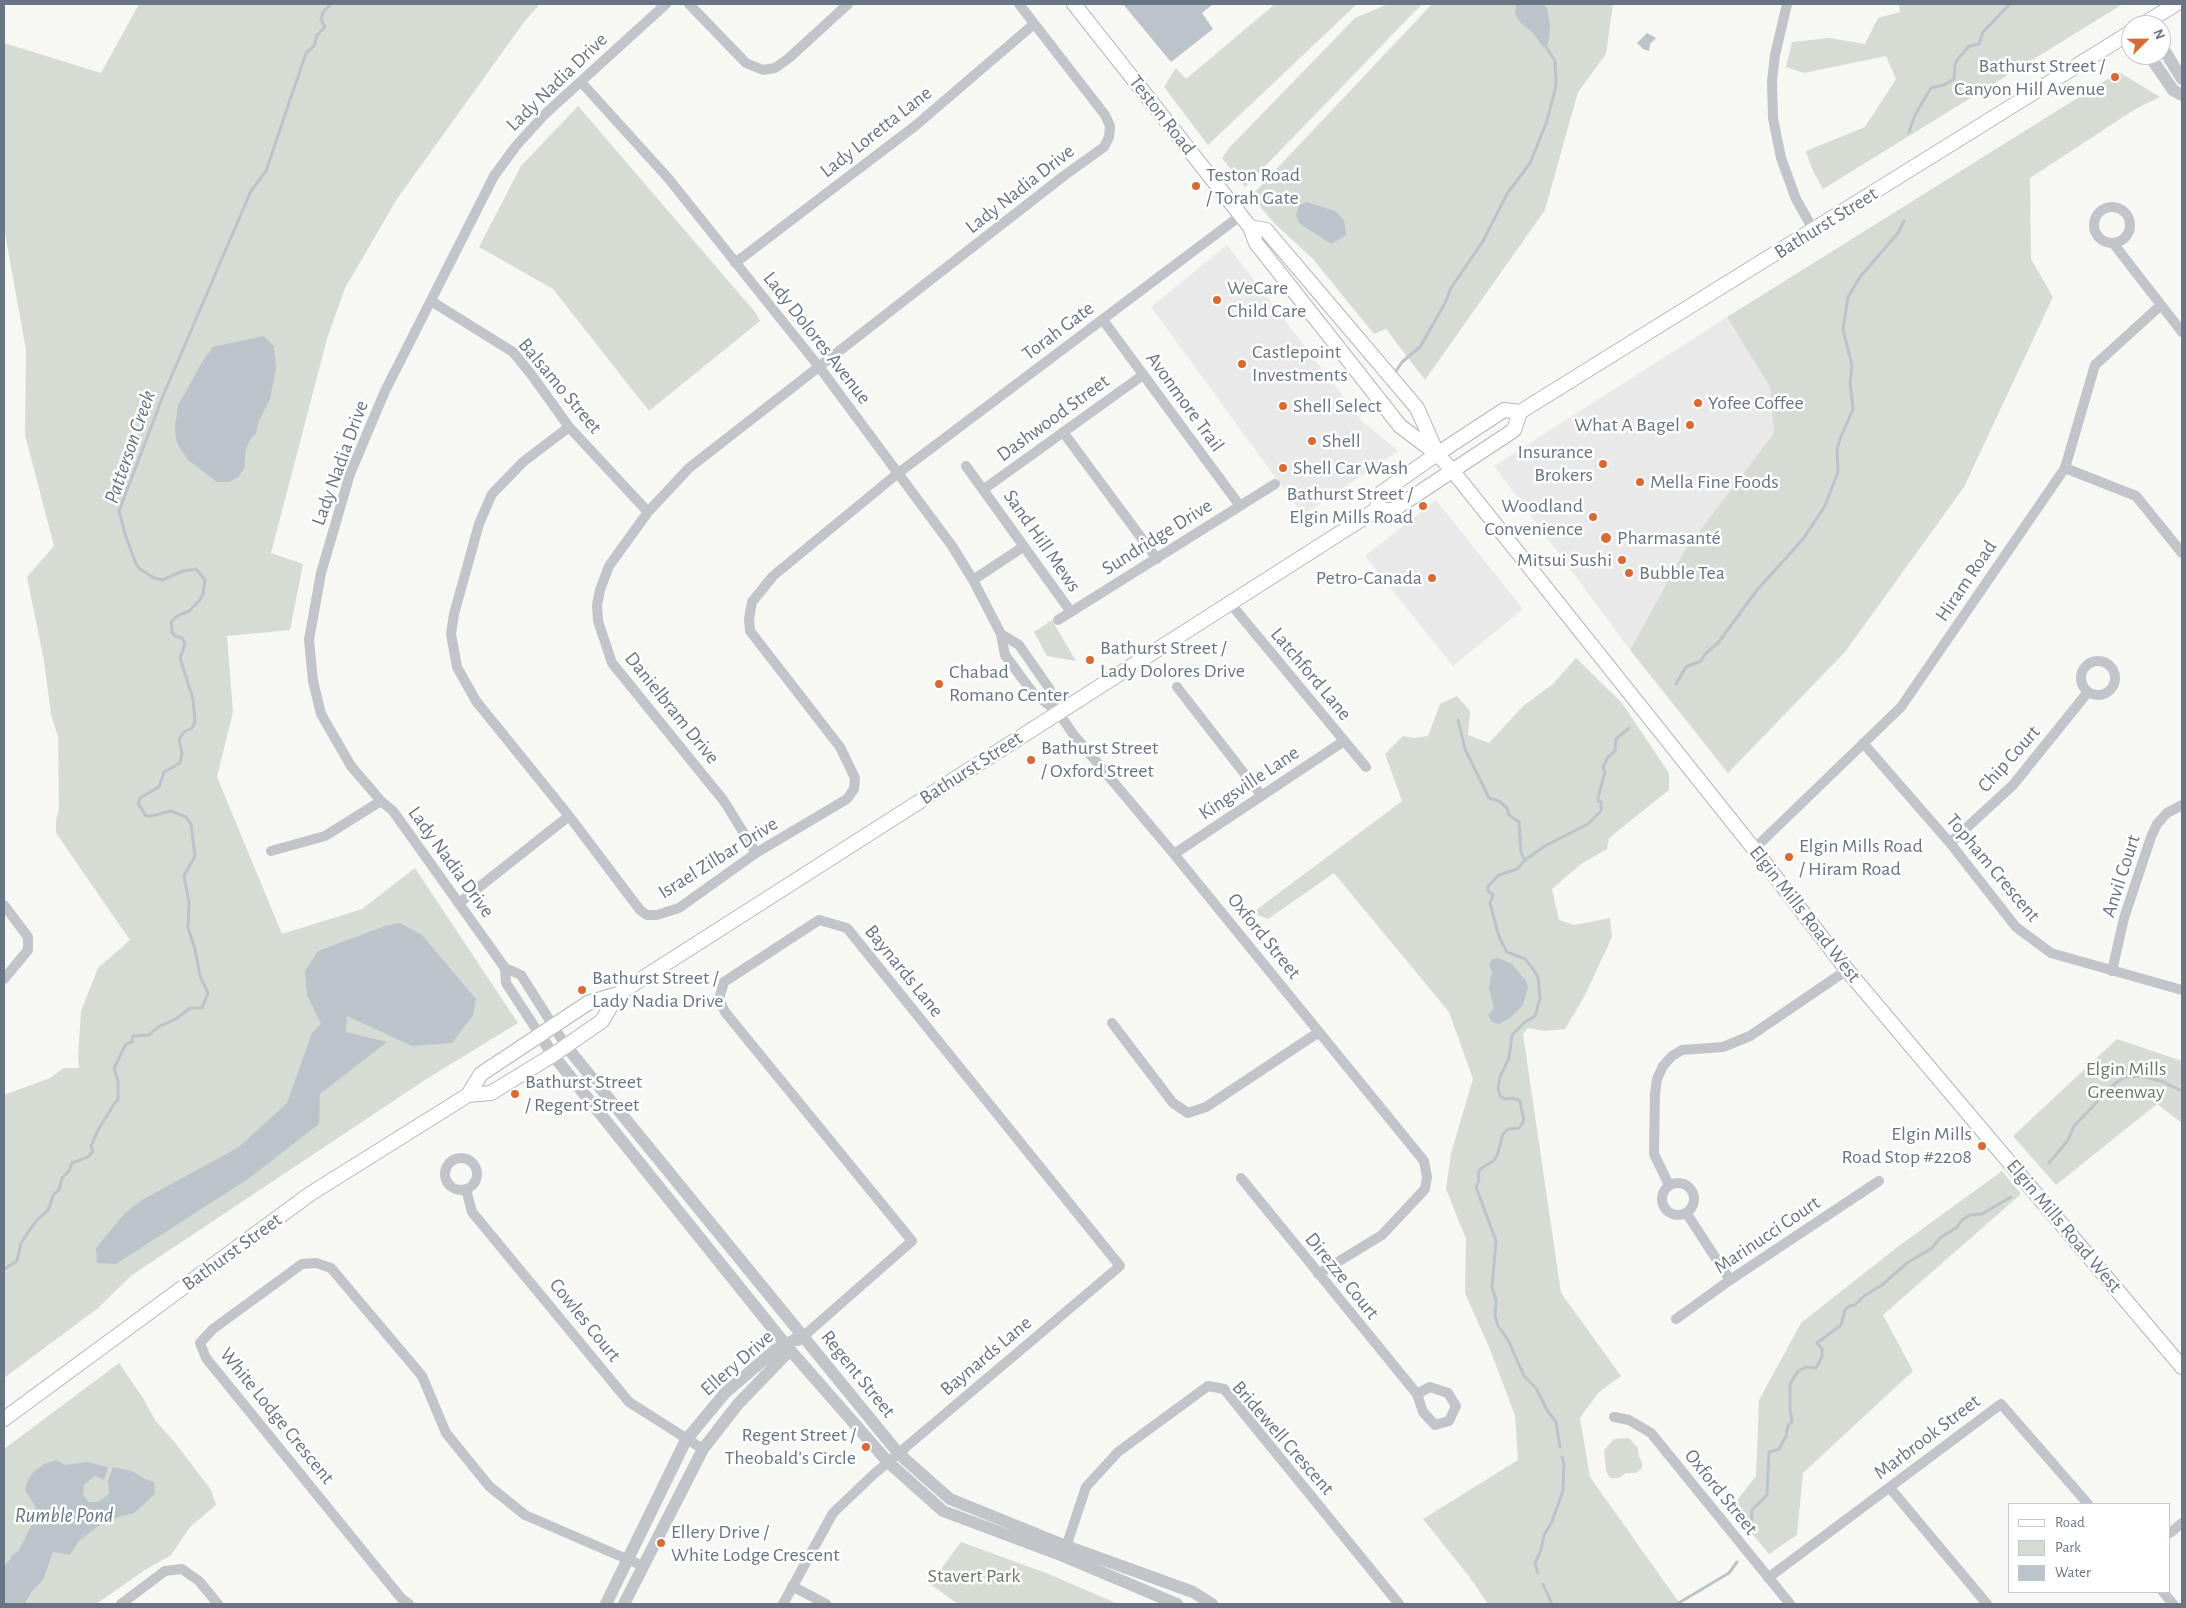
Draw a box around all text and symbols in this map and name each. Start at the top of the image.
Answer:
north arrow [2121,15,2171,65]
text: N [2151,27,2167,42]
street label: Lady Nadia Drive [501,28,613,136]
place label: Bathurst Street / Canyon Hill Avenue [1954,54,2105,101]
street label: Teston Road [1124,70,1200,160]
marker: Bathurst Street / Canyon Hill Avenue [2109,71,2121,83]
street label: Lady Loretta Lane [815,81,937,183]
street label: Lady Nadia Drive [961,139,1079,239]
place label: Teston Road / Torah Gate [1206,163,1300,210]
marker: Teston Road / Torah Gate [1190,180,1202,192]
street label: Bathurst Street [1770,182,1882,264]
street label: Lady Dolores Avenue [758,267,876,409]
place label: WeCare Child Care [1227,276,1306,323]
marker: WeCare Child Care [1211,294,1223,306]
street label: Torah Gate [1017,296,1099,366]
street label: Balsamo Street [513,333,607,439]
place label: Castlepoint Investments [1252,340,1348,387]
street label: Avonmore Trail [1141,347,1229,457]
marker: Castlepoint Investments [1236,358,1248,370]
street label: Dashwood Street [992,369,1114,467]
water label: Patterson Creek [99,387,161,507]
place label: Yofee Coffee [1708,391,1804,415]
place label: Shell Select [1293,394,1382,418]
street label: Lady Nadia Drive [306,397,374,529]
marker: Yofee Coffee [1692,397,1704,409]
marker: Shell Select [1277,400,1289,412]
place label: What A Bagel [1574,413,1680,437]
marker: What A Bagel [1684,419,1696,431]
place label: Shell [1322,429,1361,453]
marker: Shell [1306,435,1318,447]
place label: Insurance Brokers [1518,440,1593,487]
place label: Shell Car Wash [1293,456,1408,480]
marker: Insurance Brokers [1597,458,1609,470]
marker: Shell Car Wash [1277,462,1289,474]
place label: Mella Fine Foods [1650,470,1779,494]
marker: Mella Fine Foods [1634,476,1646,488]
place label: Bathurst Street / Elgin Mills Road [1287,482,1413,529]
street label: Sand Hill Mews [998,485,1086,597]
street label: Sundridge Drive [1097,494,1217,580]
place label: Woodland Convenience [1484,494,1583,541]
marker: Bathurst Street / Elgin Mills Road [1417,500,1429,512]
marker: Woodland Convenience [1587,511,1599,523]
place label: Pharmasanté [1617,526,1721,550]
marker: Pharmasanté [1599,531,1613,545]
street label: Hiram Road [1930,536,2002,626]
place label: Mitsui Sushi [1517,548,1612,572]
marker: Mitsui Sushi [1616,554,1628,566]
place label: Bubble Tea [1639,561,1725,585]
place label: Petro-Canada [1316,566,1422,590]
marker: Bubble Tea [1623,567,1635,579]
marker: Petro-Canada [1426,572,1438,584]
street label: Latchford Lane [1265,623,1357,725]
place label: Bathurst Street / Lady Dolores Drive [1100,636,1245,683]
street label: Danielbram Drive [619,647,725,769]
marker: Bathurst Street / Lady Dolores Drive [1084,654,1096,666]
place label: Chabad Romano Center [949,660,1069,707]
marker: Chabad Romano Center [933,678,945,690]
street label: Chip Court [1973,721,2045,797]
street label: Bathurst Street [915,726,1027,810]
place label: Bathurst Street / Oxford Street [1041,736,1158,783]
street label: Kingsville Lane [1194,741,1304,825]
marker: Bathurst Street / Oxford Street [1025,754,1037,766]
street label: Lady Nadia Drive [403,802,499,922]
street label: Topham Crescent [1941,809,2045,927]
street label: Israel Zilbar Drive [654,812,782,904]
street label: Anvil Court [2096,832,2146,920]
place label: Elgin Mills Road / Hiram Road [1799,834,1923,881]
street label: Elgin Mills Road West [1744,841,1866,987]
marker: Elgin Mills Road / Hiram Road [1783,851,1795,863]
street label: Oxford Street [1222,888,1306,984]
street label: Baynards Lane [859,920,949,1022]
place label: Bathurst Street / Lady Nadia Drive [592,966,724,1013]
marker: Bathurst Street / Lady Nadia Drive [576,984,588,996]
park label: Elgin Mills Greenway [2086,1057,2166,1104]
place label: Bathurst Street / Regent Street [525,1070,642,1117]
marker: Bathurst Street / Regent Street [509,1088,521,1100]
place label: Elgin Mills Road Stop #2208 [1842,1122,1972,1169]
marker: Elgin Mills Road Stop #2208 [1976,1140,1988,1152]
street label: Elgin Mills Road West [2001,1154,2127,1298]
street label: Marinucci Court [1709,1191,1825,1279]
street label: Bathurst Street [177,1208,287,1296]
street label: Direzze Court [1300,1228,1384,1324]
street label: Cowles Court [544,1273,626,1367]
street label: Baynards Lane [935,1311,1037,1401]
street label: Ellery Drive [696,1325,778,1401]
street label: Regent Street [815,1325,901,1423]
street label: White Lodge Crescent [215,1343,339,1489]
street label: Bridewell Crescent [1227,1376,1339,1500]
street label: Marbrook Street [1869,1389,1985,1485]
place label: Regent Street / Theobald's Circle [725,1423,856,1470]
marker: Regent Street / Theobald's Circle [860,1441,872,1453]
street label: Oxford Street [1679,1444,1763,1540]
water label: Rumble Pond [15,1503,113,1529]
legend [2008,1503,2171,1593]
text: Road [2055,1515,2085,1530]
place label: Ellery Drive / White Lodge Crescent [671,1520,840,1567]
marker: Ellery Drive / White Lodge Crescent [655,1537,667,1549]
text: Park [2055,1540,2081,1555]
park label: Stavert Park [928,1564,1020,1588]
text: Water [2055,1565,2091,1580]

